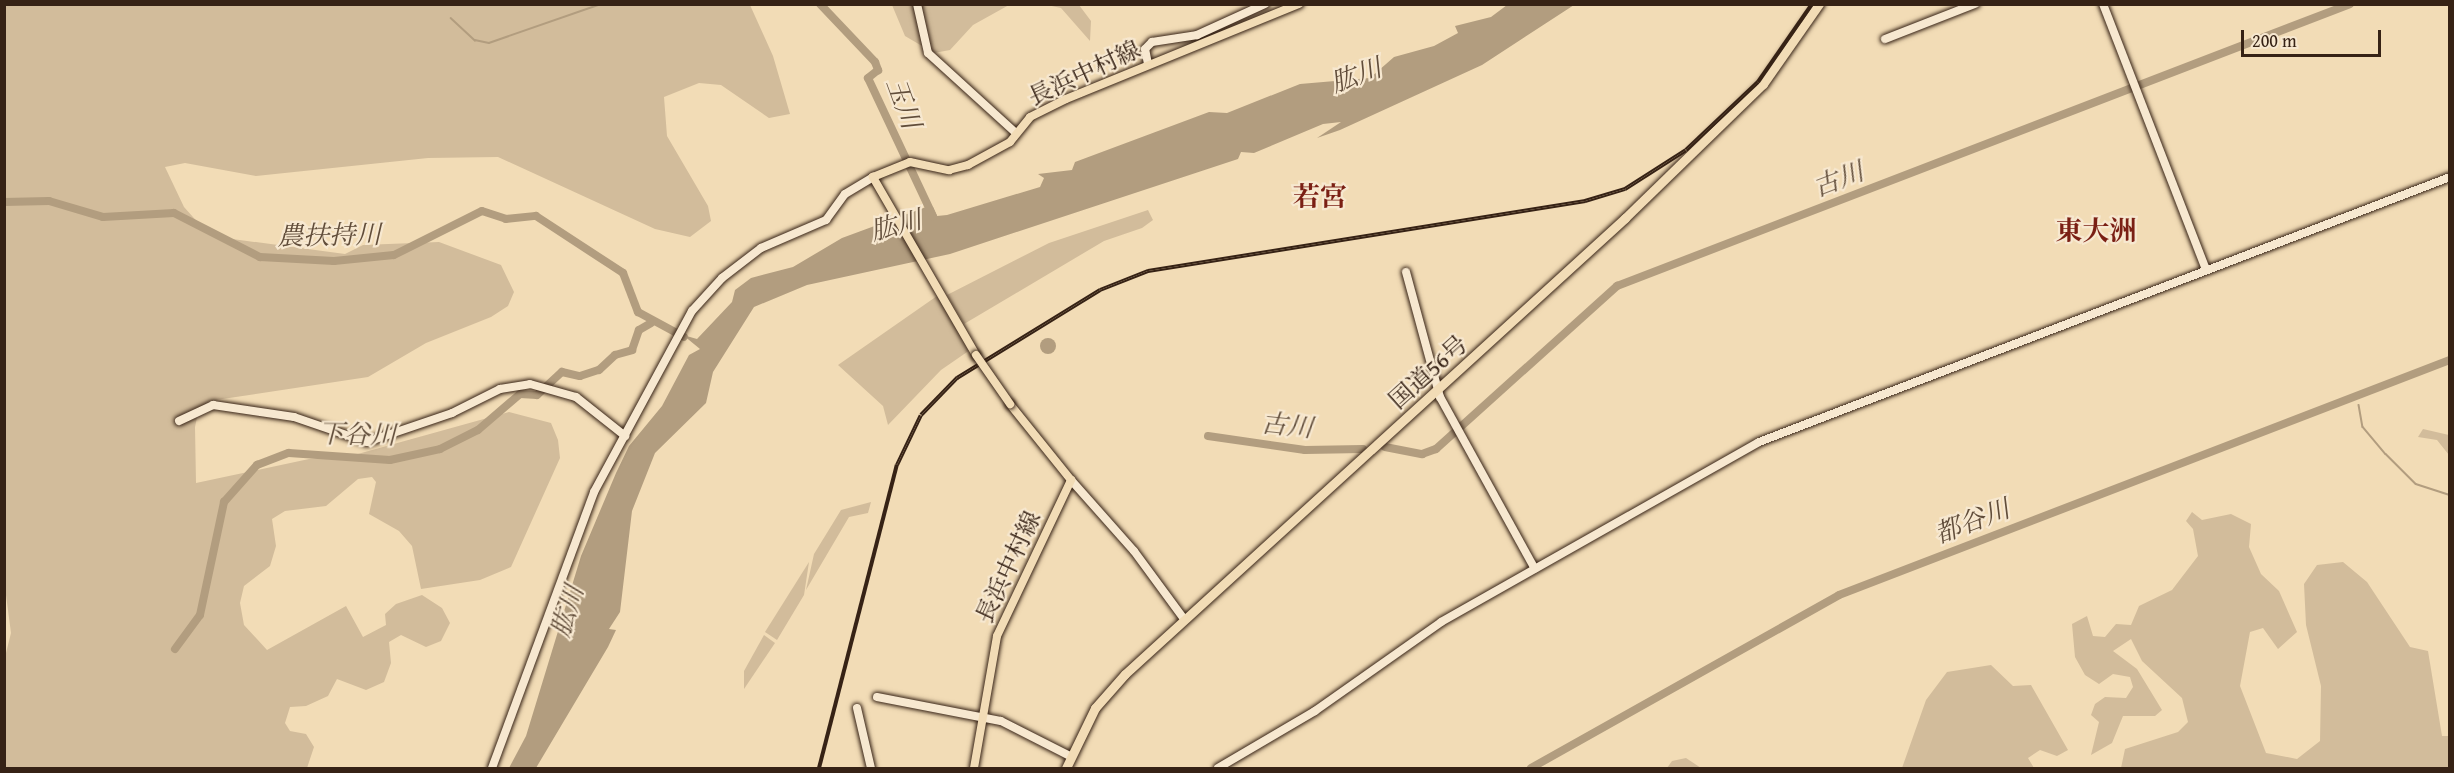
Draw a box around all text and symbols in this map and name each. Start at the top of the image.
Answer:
scale bar [2244,18,2384,56]
text: 200 m [2252,27,2297,54]
street label: 長浜中村線 [1024,35,1144,111]
water label: 肱川 [1326,51,1386,99]
water label: 玉川 [880,73,928,133]
water label: 古川 [1808,155,1868,203]
district label: 若宮 [1293,181,1347,213]
water label: 肱川 [867,203,925,247]
district label: 東大洲 [2056,215,2136,247]
water label: 農扶持川 [277,218,381,252]
street label: 国道56号 [1383,329,1473,415]
water label: 古川 [1260,407,1314,443]
water label: 下谷川 [318,418,396,450]
water label: 都谷川 [1930,492,2014,550]
street label: 長浜中村線 [970,507,1046,627]
water label: 肱川 [544,582,590,640]

